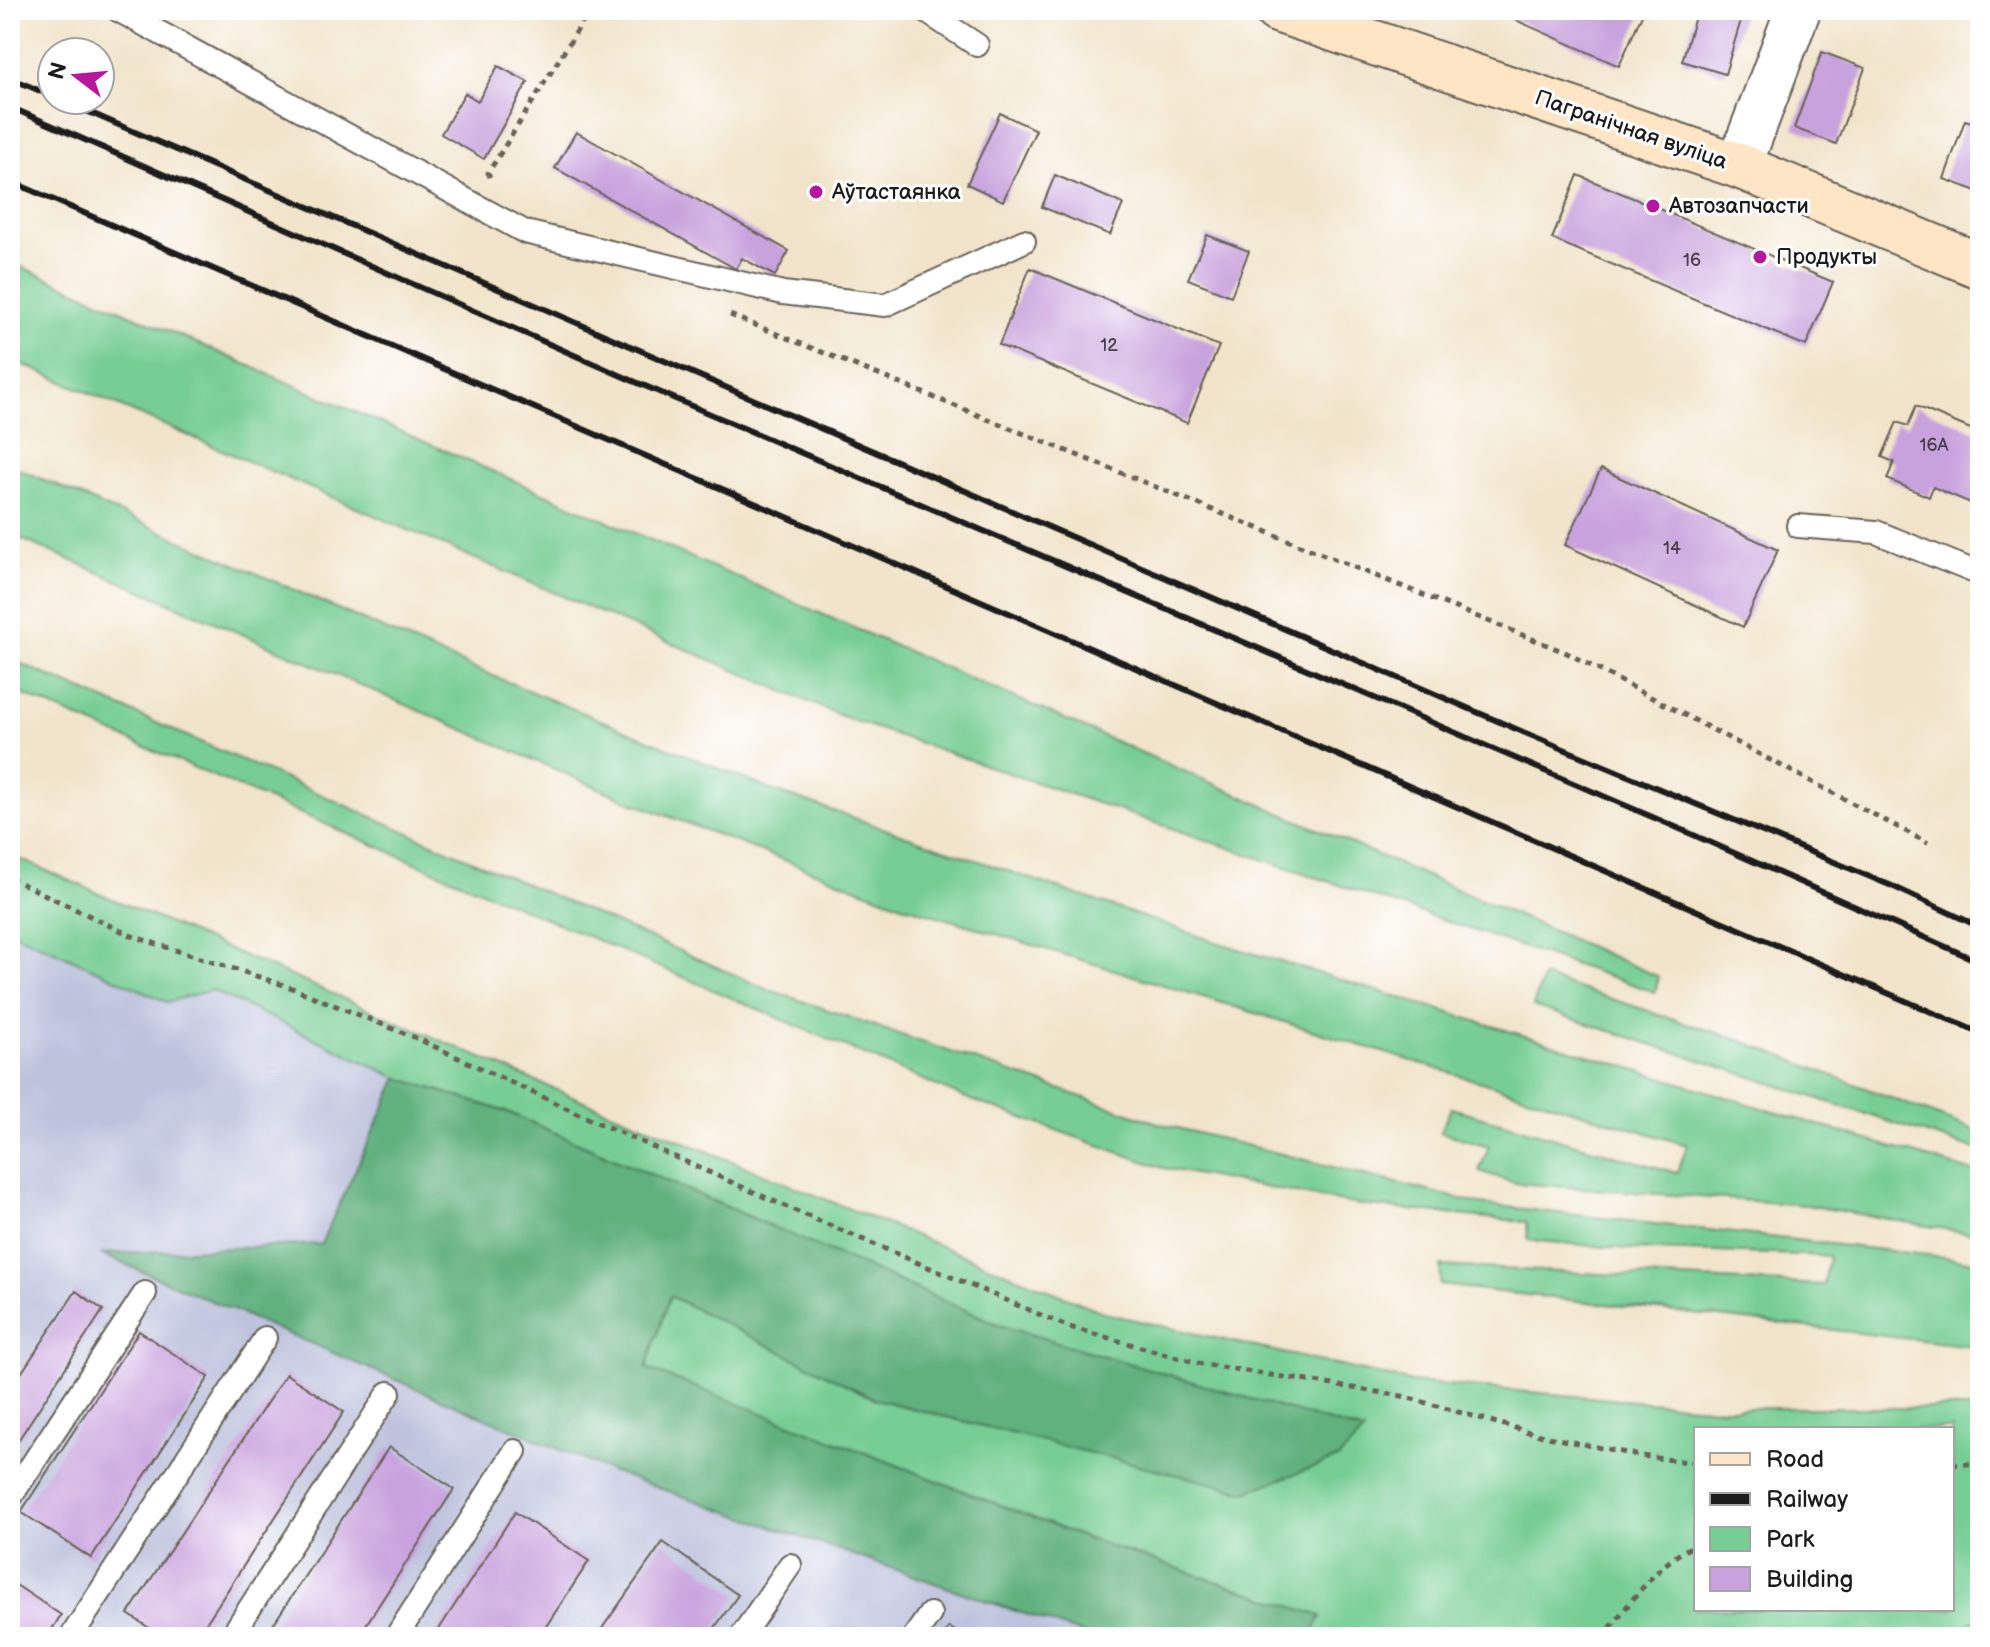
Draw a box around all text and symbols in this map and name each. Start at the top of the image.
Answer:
north arrow [36,36,116,116]
text: N [43,59,73,83]
street label: Пагранічная вуліца [1531,84,1731,176]
place label: Аўтастаянка [831,179,961,206]
marker: Аўтастаянка [807,183,825,201]
place label: Автозапчасти [1668,193,1809,220]
marker: Автозапчасти [1644,197,1662,215]
place label: Продукты [1776,244,1877,271]
marker: Продукты [1751,248,1769,266]
house number: 16 [1683,250,1701,271]
house number: 12 [1100,335,1118,356]
house number: 16А [1920,435,1949,456]
house number: 14 [1663,538,1681,559]
legend [1694,1427,1954,1611]
text: Road [1766,1445,1824,1474]
text: Railway [1766,1485,1848,1514]
text: Park [1766,1525,1814,1554]
text: Building [1766,1565,1853,1594]

